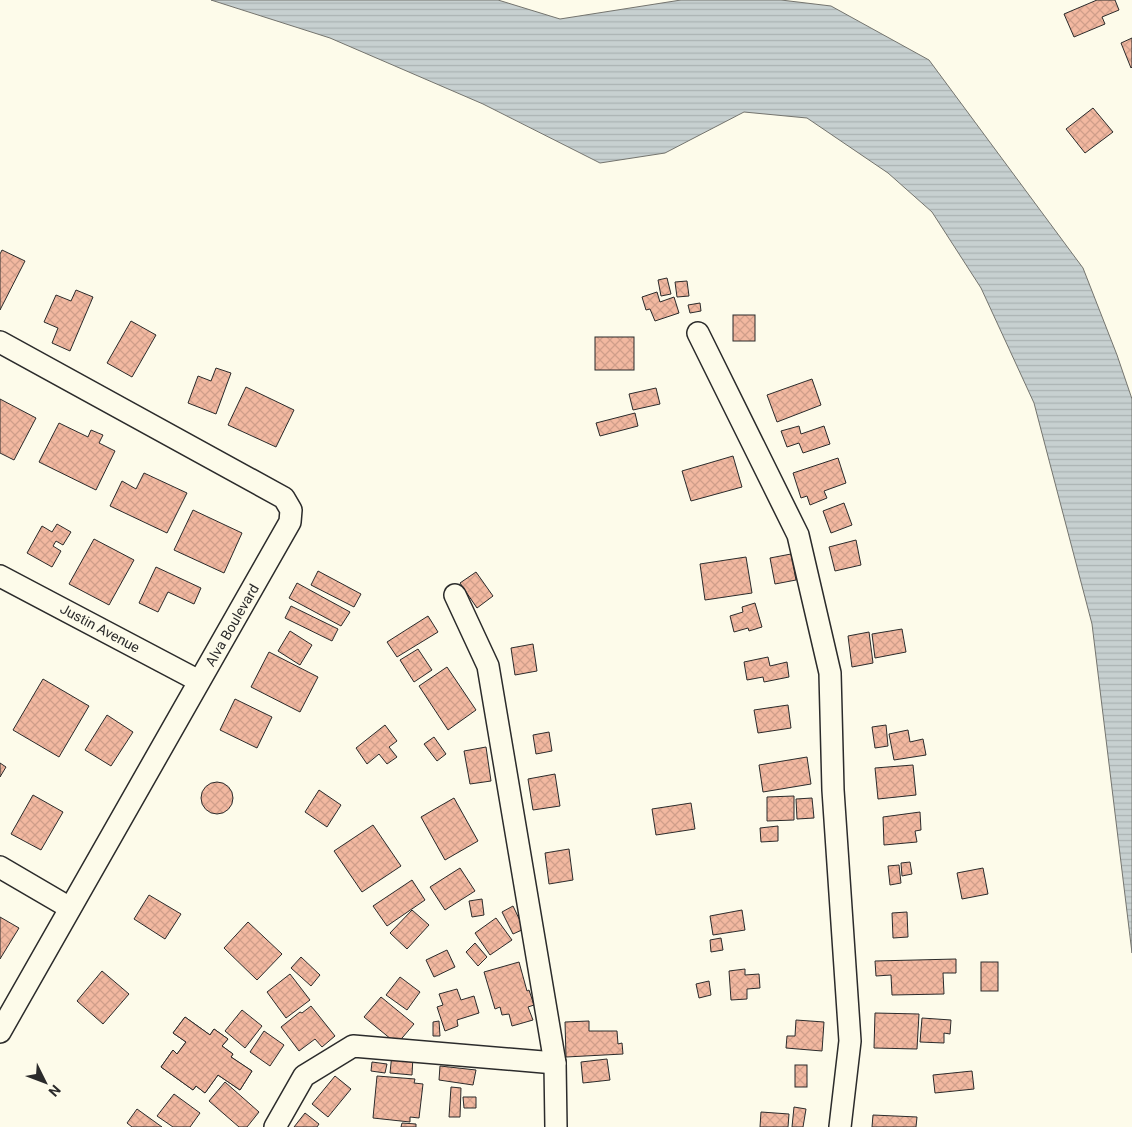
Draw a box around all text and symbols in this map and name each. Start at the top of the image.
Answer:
street label: Alva Boulevard [202,581,262,669]
street label: Justin Avenue [58,600,142,656]
north arrow [20,1057,70,1107]
text: N [45,1082,64,1100]

